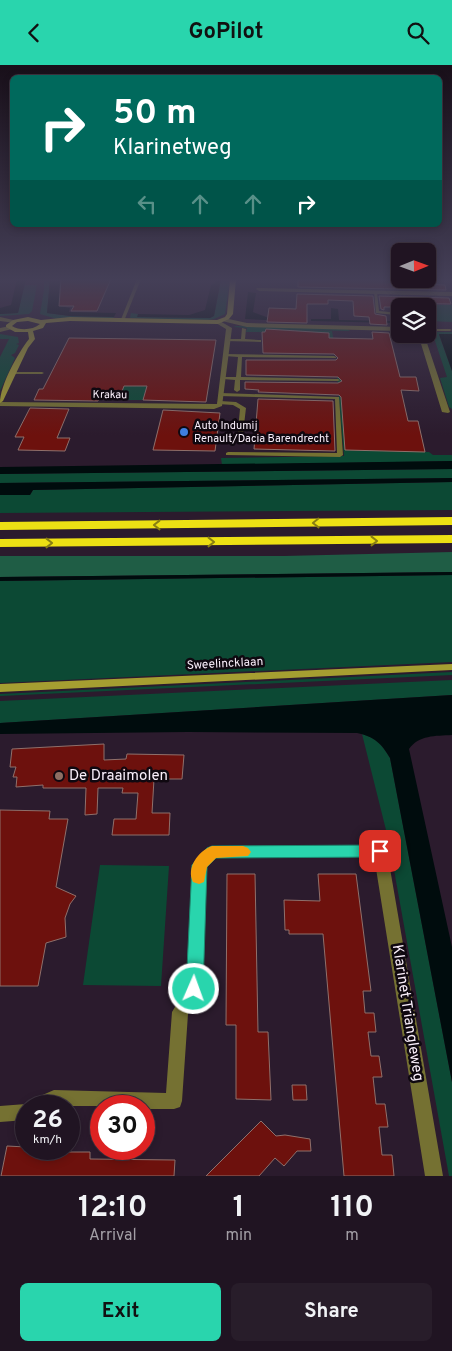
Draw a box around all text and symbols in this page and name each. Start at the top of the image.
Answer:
icon: back [20,19,48,47]
text: GoPilot [188,19,264,46]
icon: search [404,19,432,47]
text: 50 m [113,92,197,136]
icon: right [30,95,95,160]
text: Klarinetweg [113,135,232,162]
icon: left [133,190,161,218]
icon: ahead [186,190,214,218]
icon: ahead [239,190,267,218]
icon: right [292,190,320,218]
north arrow [391,243,436,287]
map controls [391,243,436,343]
button: layers [391,298,436,343]
street label: Krakau [93,388,127,402]
place label: Auto Indumij Renault/Dacia Barendrecht [194,419,329,446]
marker: Auto Indumij Renault/Dacia Barendrecht [178,426,190,438]
one-way arrow [312,518,320,528]
one-way arrow [153,520,160,530]
one-way arrow [370,536,378,546]
one-way arrow [208,537,215,547]
one-way arrow [45,538,53,548]
street label: Sweelincklaan [186,654,264,674]
place label: De Draaimolen [69,767,168,786]
marker: De Draaimolen [53,770,65,782]
pin [359,830,401,872]
icon: arrive [366,837,394,865]
street label: Klarinet Triangleweg [387,943,427,1083]
position arrow [167,962,219,1014]
speed limit sign: 30 [90,1095,155,1160]
text: 26 [32,1105,63,1137]
text: km/h [33,1132,62,1148]
text: 12:10 [78,1190,147,1227]
text: 1 [233,1190,245,1227]
text: 110 [330,1190,374,1227]
text: Arrival [89,1226,137,1246]
text: min [226,1226,252,1246]
text: m [345,1226,359,1246]
button: Exit [20,1283,221,1341]
button: Share [231,1283,432,1341]

